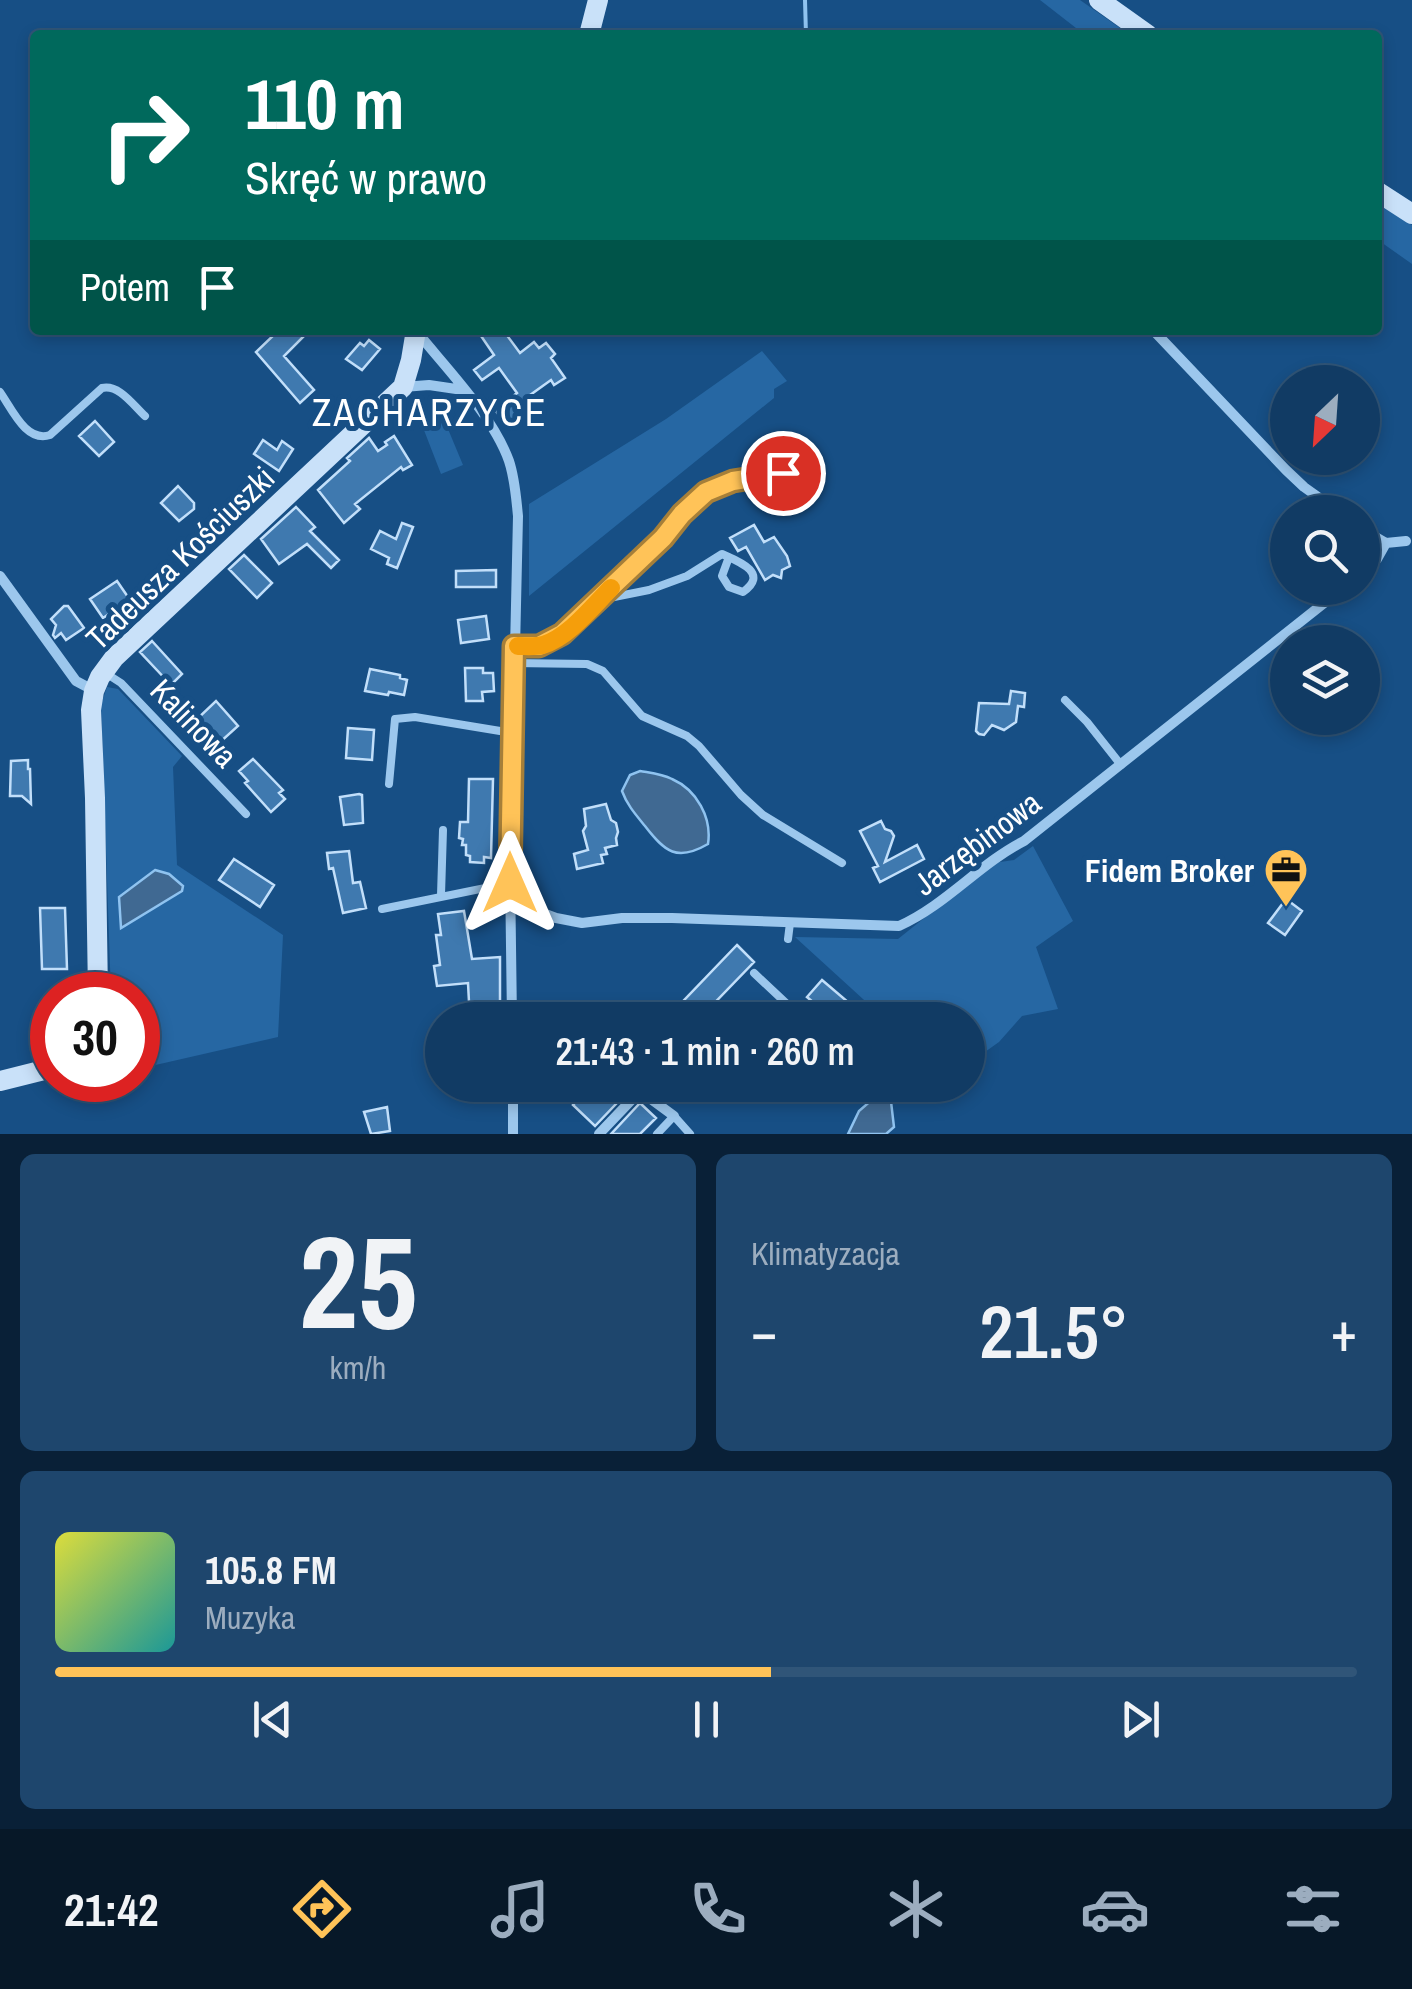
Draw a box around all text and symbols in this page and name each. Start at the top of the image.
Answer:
text: 110 m [245,57,405,151]
icon: right [80,70,210,200]
text: Skręć w prawo [245,147,487,208]
icon: arrive [190,260,245,315]
text: Potem [80,262,170,313]
north arrow [1270,365,1380,475]
map controls [1270,365,1380,735]
district label: ZACHARZYCE [312,387,548,438]
pin [741,431,826,516]
icon: arrive [756,446,811,501]
street label: Tadeusza Kościuszki [76,457,284,659]
button: search [1270,495,1380,605]
button: layers [1270,625,1380,735]
street label: Kalinowa [141,669,247,777]
street label: Jarzębinowa [905,781,1050,905]
position arrow [458,831,562,935]
office icon: Fidem Broker [1263,847,1309,908]
place label: Fidem Broker [1085,849,1255,892]
speed limit sign: 30 [30,972,160,1102]
text: 21:43 · 1 min · 260 m [555,1026,855,1077]
text: 25 [299,1193,417,1369]
text: Klimatyzacja [751,1232,900,1275]
text: 21.5° [979,1280,1129,1381]
text: − [751,1294,777,1368]
text: + [1331,1294,1357,1368]
text: km/h [330,1346,386,1389]
text: 105.8 FM [205,1545,337,1596]
text: Muzyka [205,1596,295,1639]
icon: previous [245,1692,300,1747]
icon: pause [679,1692,734,1747]
icon: next [1113,1692,1168,1747]
icon: directions [287,1874,357,1944]
icon: music [485,1874,555,1944]
icon: phone [683,1874,753,1944]
icon: climate [881,1874,951,1944]
icon: car [1080,1874,1150,1944]
icon: filters [1278,1874,1348,1944]
text: 21:42 [64,1879,158,1940]

